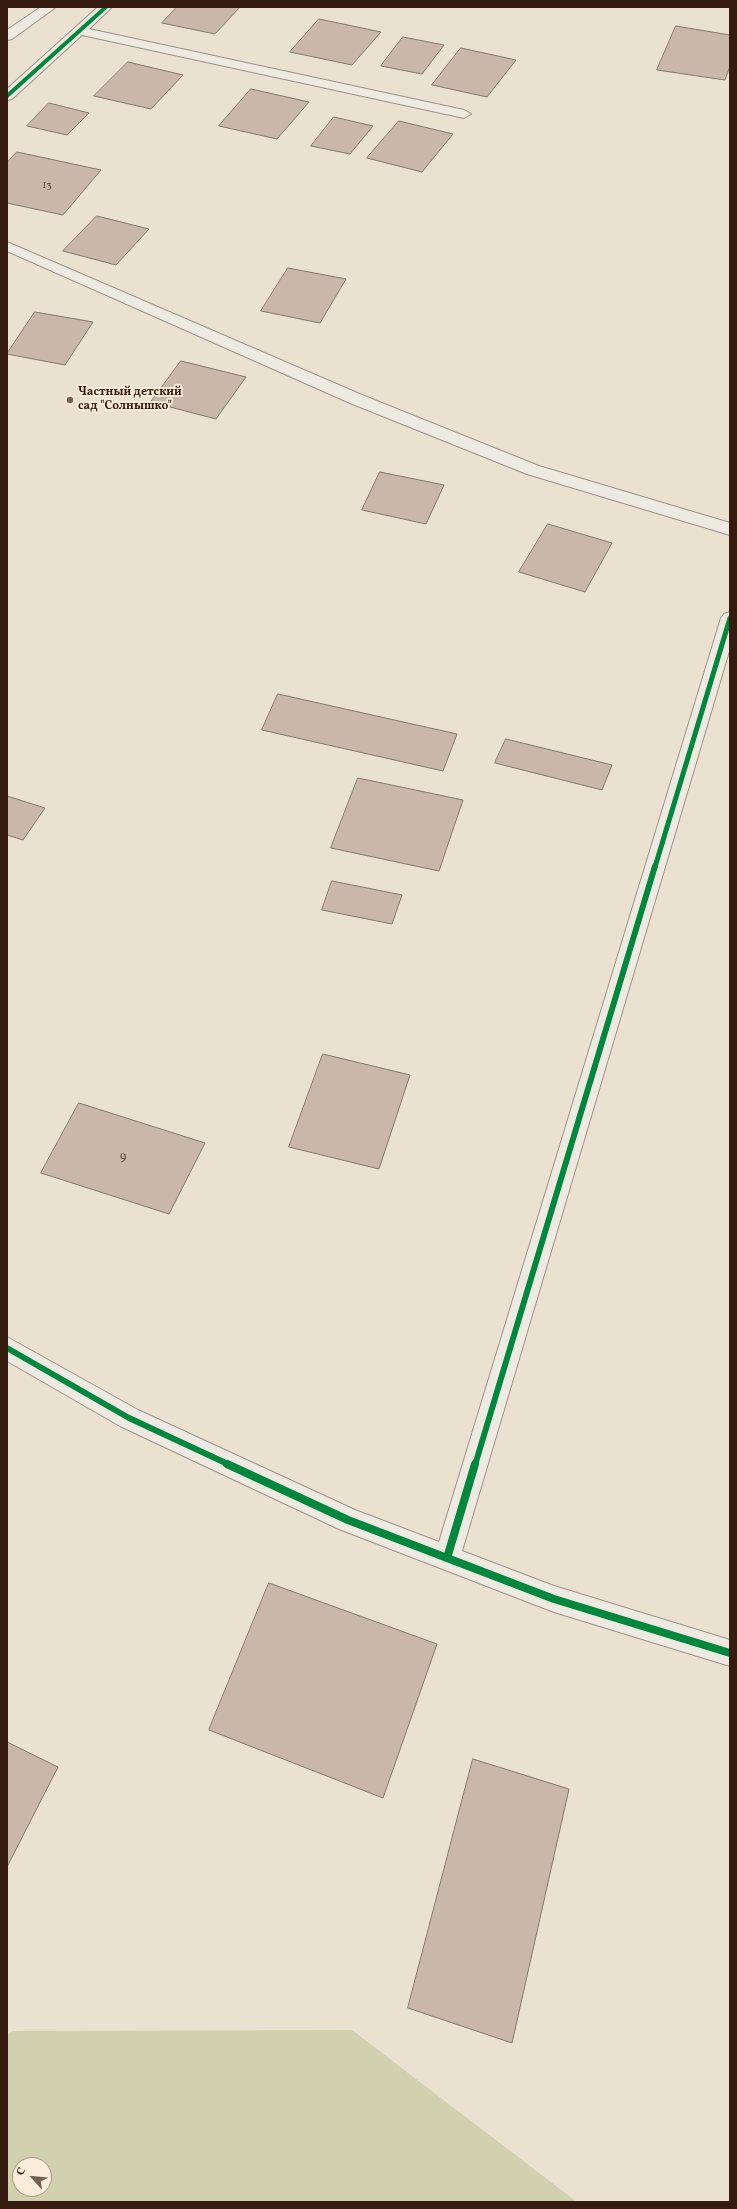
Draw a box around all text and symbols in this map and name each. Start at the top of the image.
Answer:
house number: 13 [42,180,52,192]
place label: Частный детский сад "Солнышко" [78,386,182,414]
marker: Частный детский сад "Солнышко" [65,395,75,405]
house number: 9 [120,1151,126,1165]
north arrow [12,2157,52,2197]
text: С [13,2165,30,2178]

